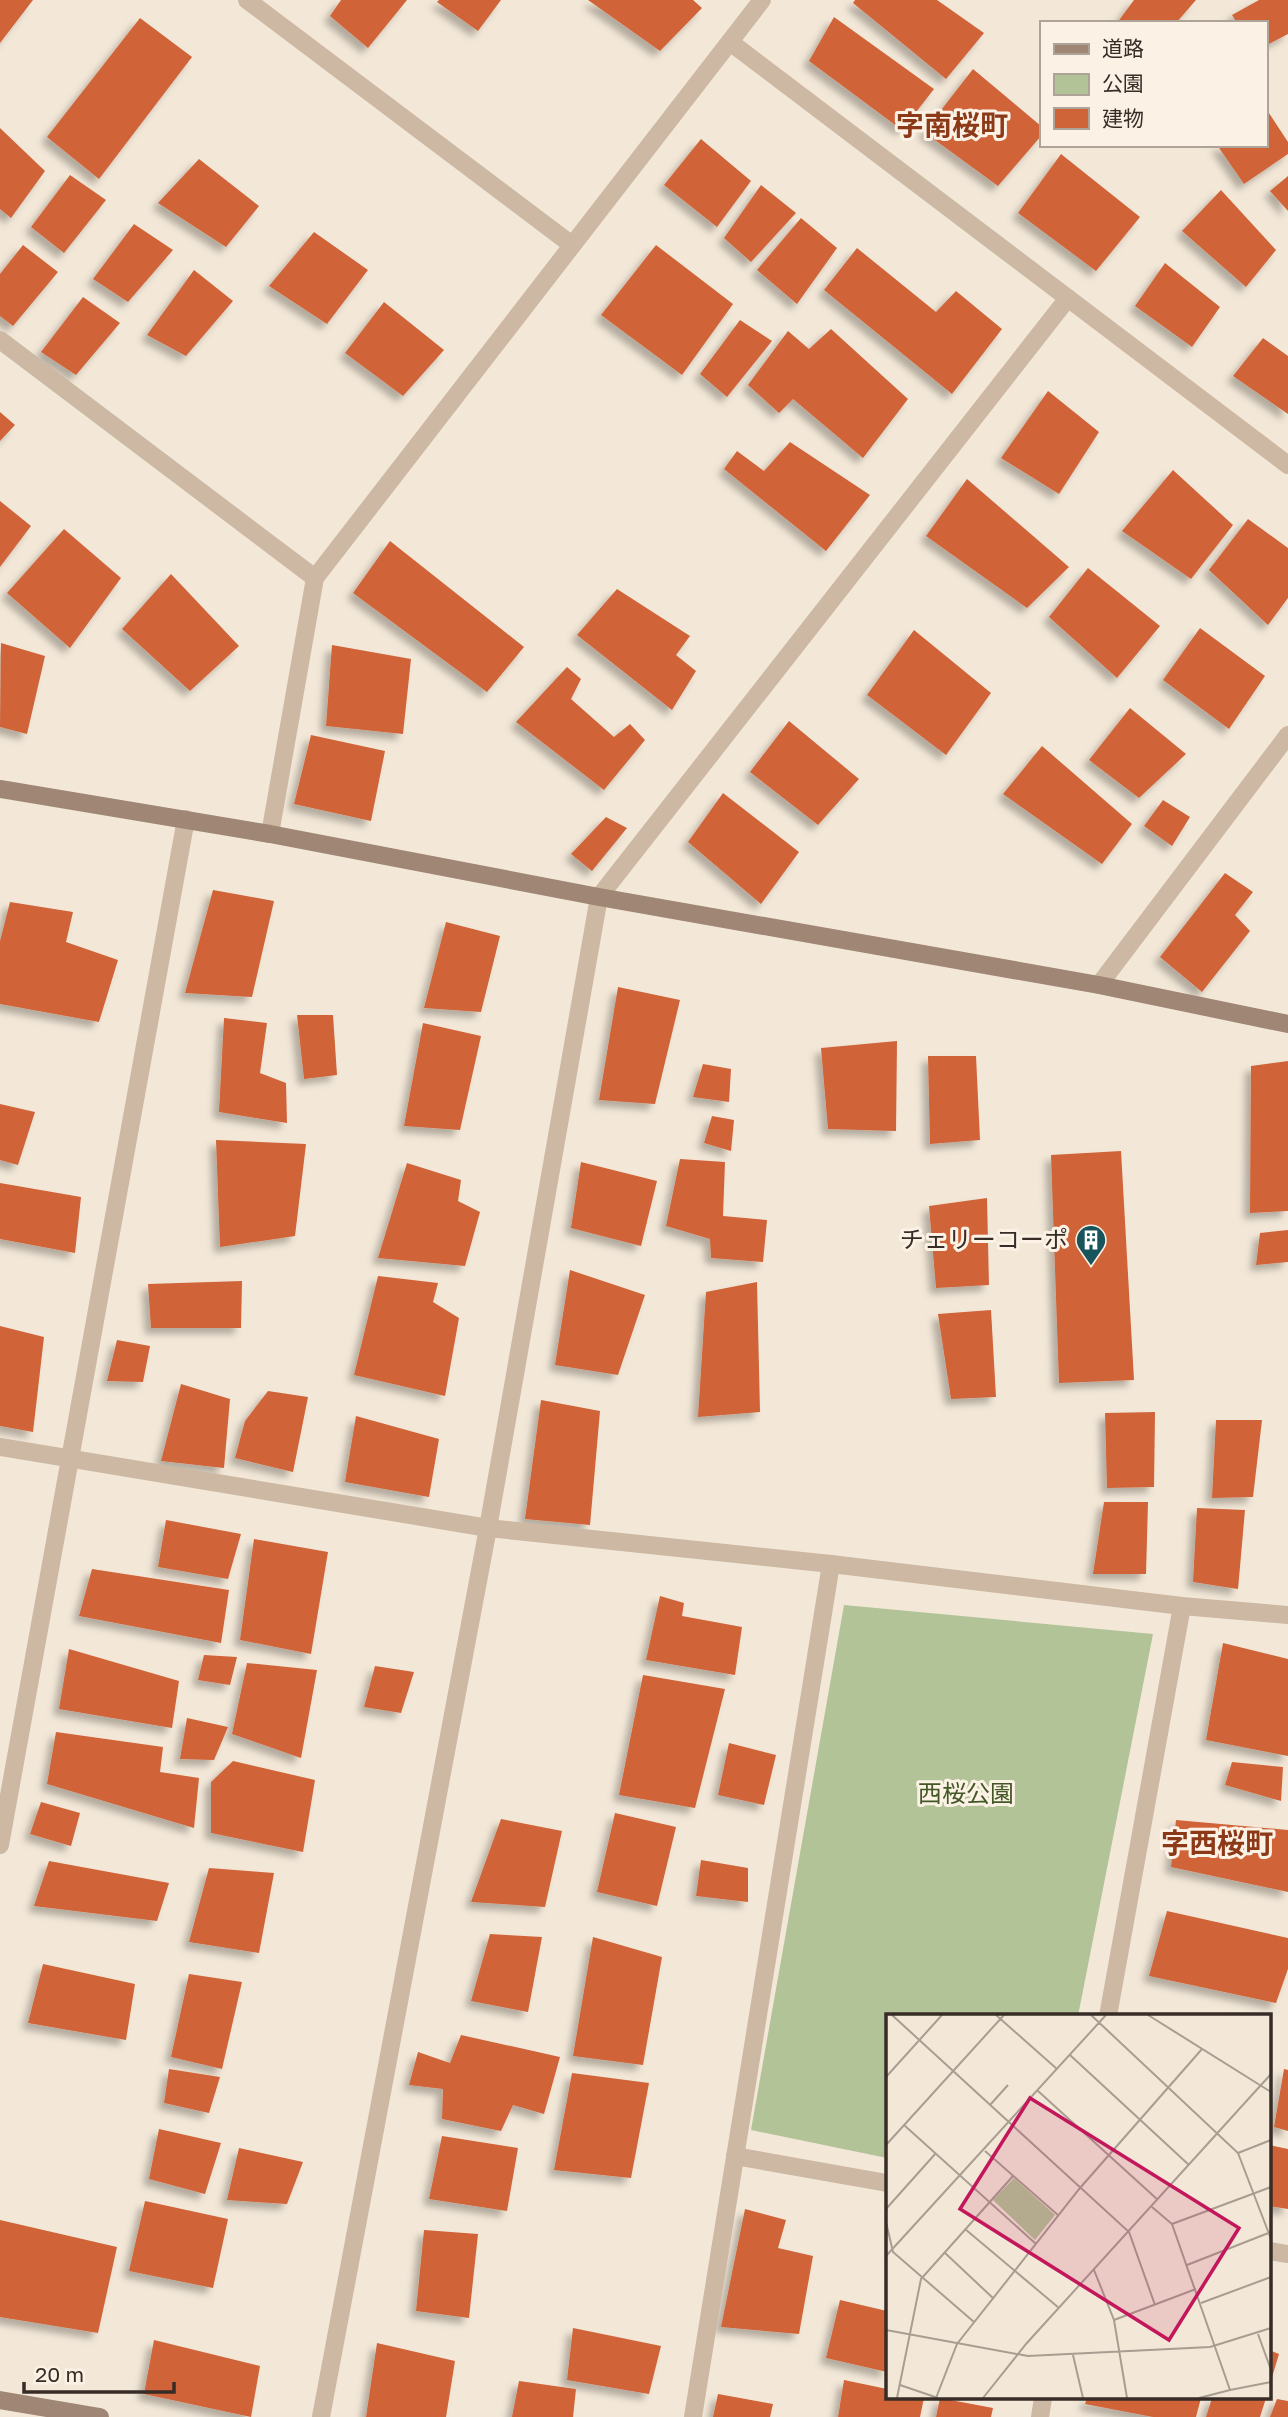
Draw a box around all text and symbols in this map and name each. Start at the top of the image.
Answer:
legend [1040,21,1267,147]
text: 道路 [1102,35,1144,61]
text: 公園 [1102,70,1144,96]
text: 建物 [1102,105,1144,131]
district label: 字南桜町 [896,108,1008,141]
building icon: チェリーコーポ [1074,1223,1108,1267]
place label: チェリーコーポ [900,1224,1068,1253]
park label: 西桜公園 [918,1778,1014,1807]
district label: 字西桜町 [1161,1826,1273,1859]
inset map [886,2014,1270,2400]
scale bar [24,2350,175,2394]
text: 20 m [35,2361,84,2387]

